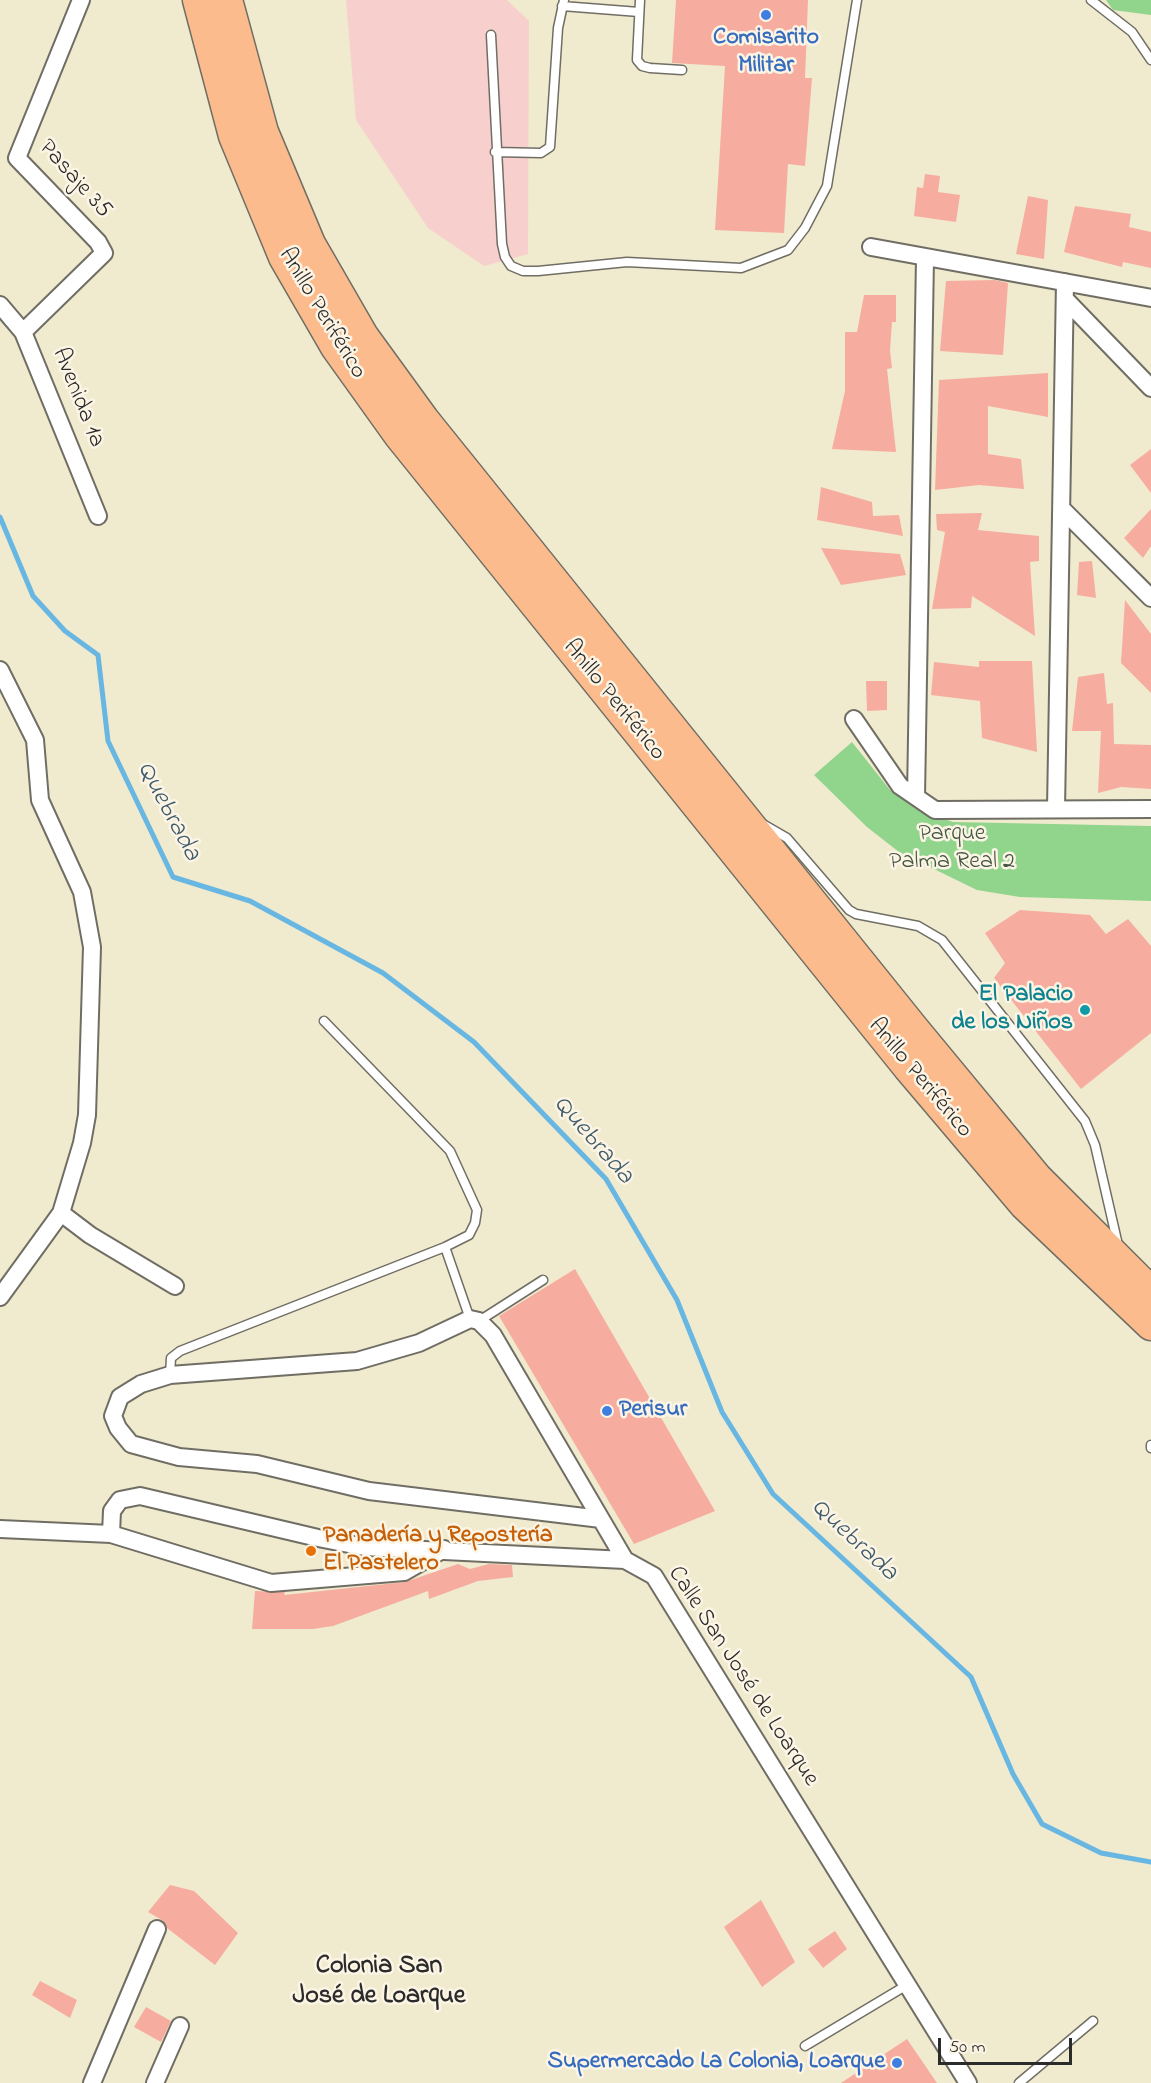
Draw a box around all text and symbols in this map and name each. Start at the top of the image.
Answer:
marker: Comisarito Militar [759,8,773,22]
place label: Comisarito Militar [713,25,819,81]
street label: Pasaje 35 [31,135,117,225]
street label: Anillo Periférico [271,243,371,385]
street label: Avenida 1a [44,344,110,452]
street label: Anillo Periférico [555,635,671,767]
water label: Quebrada [128,757,206,867]
park label: Parque Palma Real 2 [889,821,1015,877]
place label: El Palacio de los Niños [951,982,1073,1038]
marker: El Palacio de los Niños [1078,1003,1092,1017]
street label: Anillo Periférico [860,1013,978,1145]
water label: Quebrada [545,1090,639,1192]
place label: Perisur [619,1397,687,1425]
marker: Perisur [600,1404,614,1418]
water label: Quebrada [803,1493,903,1589]
place label: Panadería y Repostería El Pastelero [323,1523,553,1579]
marker: Panadería y Repostería El Pastelero [304,1544,318,1558]
street label: Calle San José de Loarque [660,1562,824,1792]
district label: Colonia San José de Loarque [293,1952,465,2014]
scale bar [941,2026,1074,2064]
text: 50 m [949,2035,986,2061]
place label: Supermercado La Colonia, Loarque [548,2049,885,2077]
marker: Supermercado La Colonia, Loarque [890,2056,904,2070]

